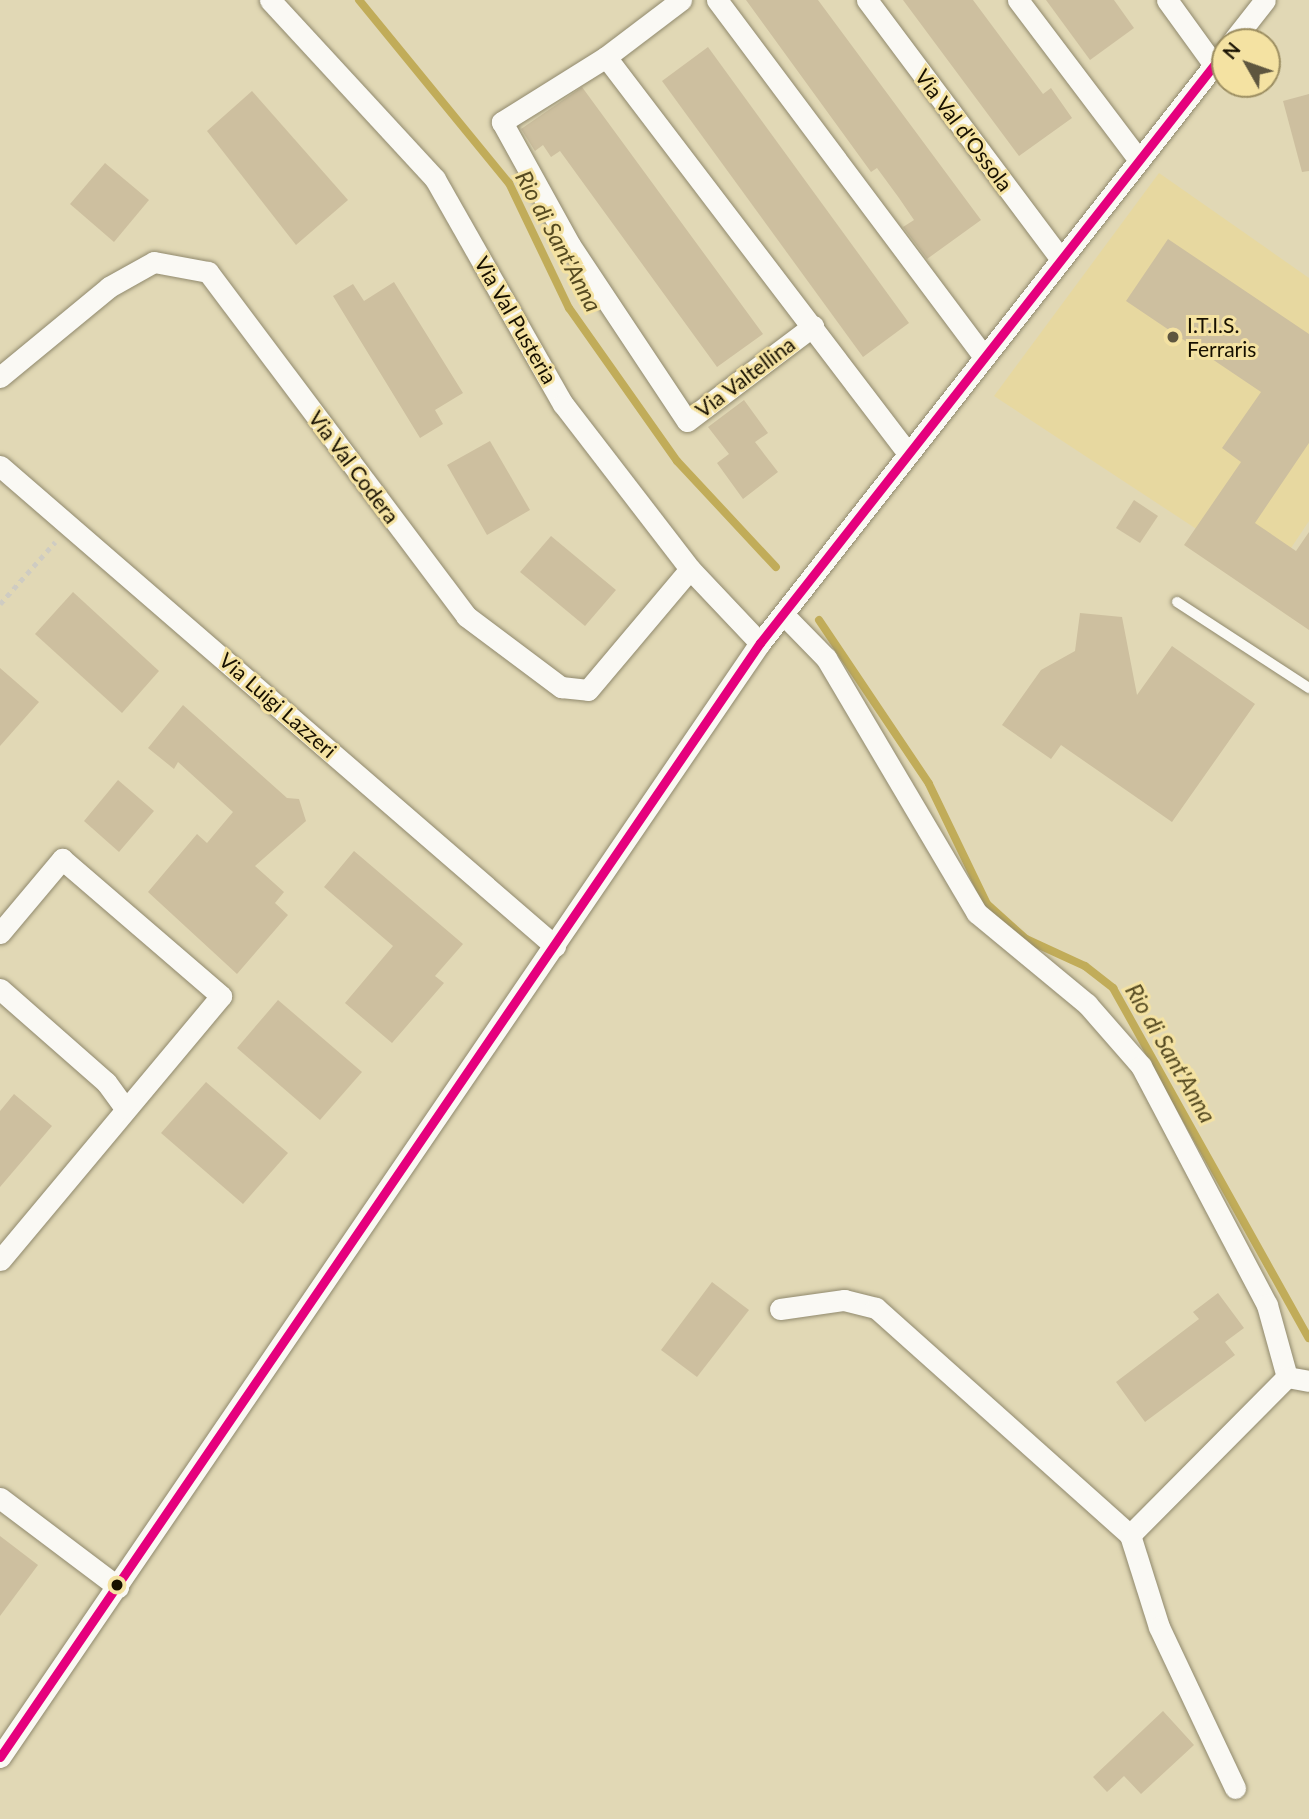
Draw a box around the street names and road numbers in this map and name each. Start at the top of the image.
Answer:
street label: Via Val d'Ossola [910,64,1018,196]
street label: Via Val Pusteria [469,252,563,388]
street label: Via Valtellina [690,331,800,423]
street label: Via Val Codera [303,406,405,528]
street label: Via Luigi Lazzeri [214,647,342,763]

